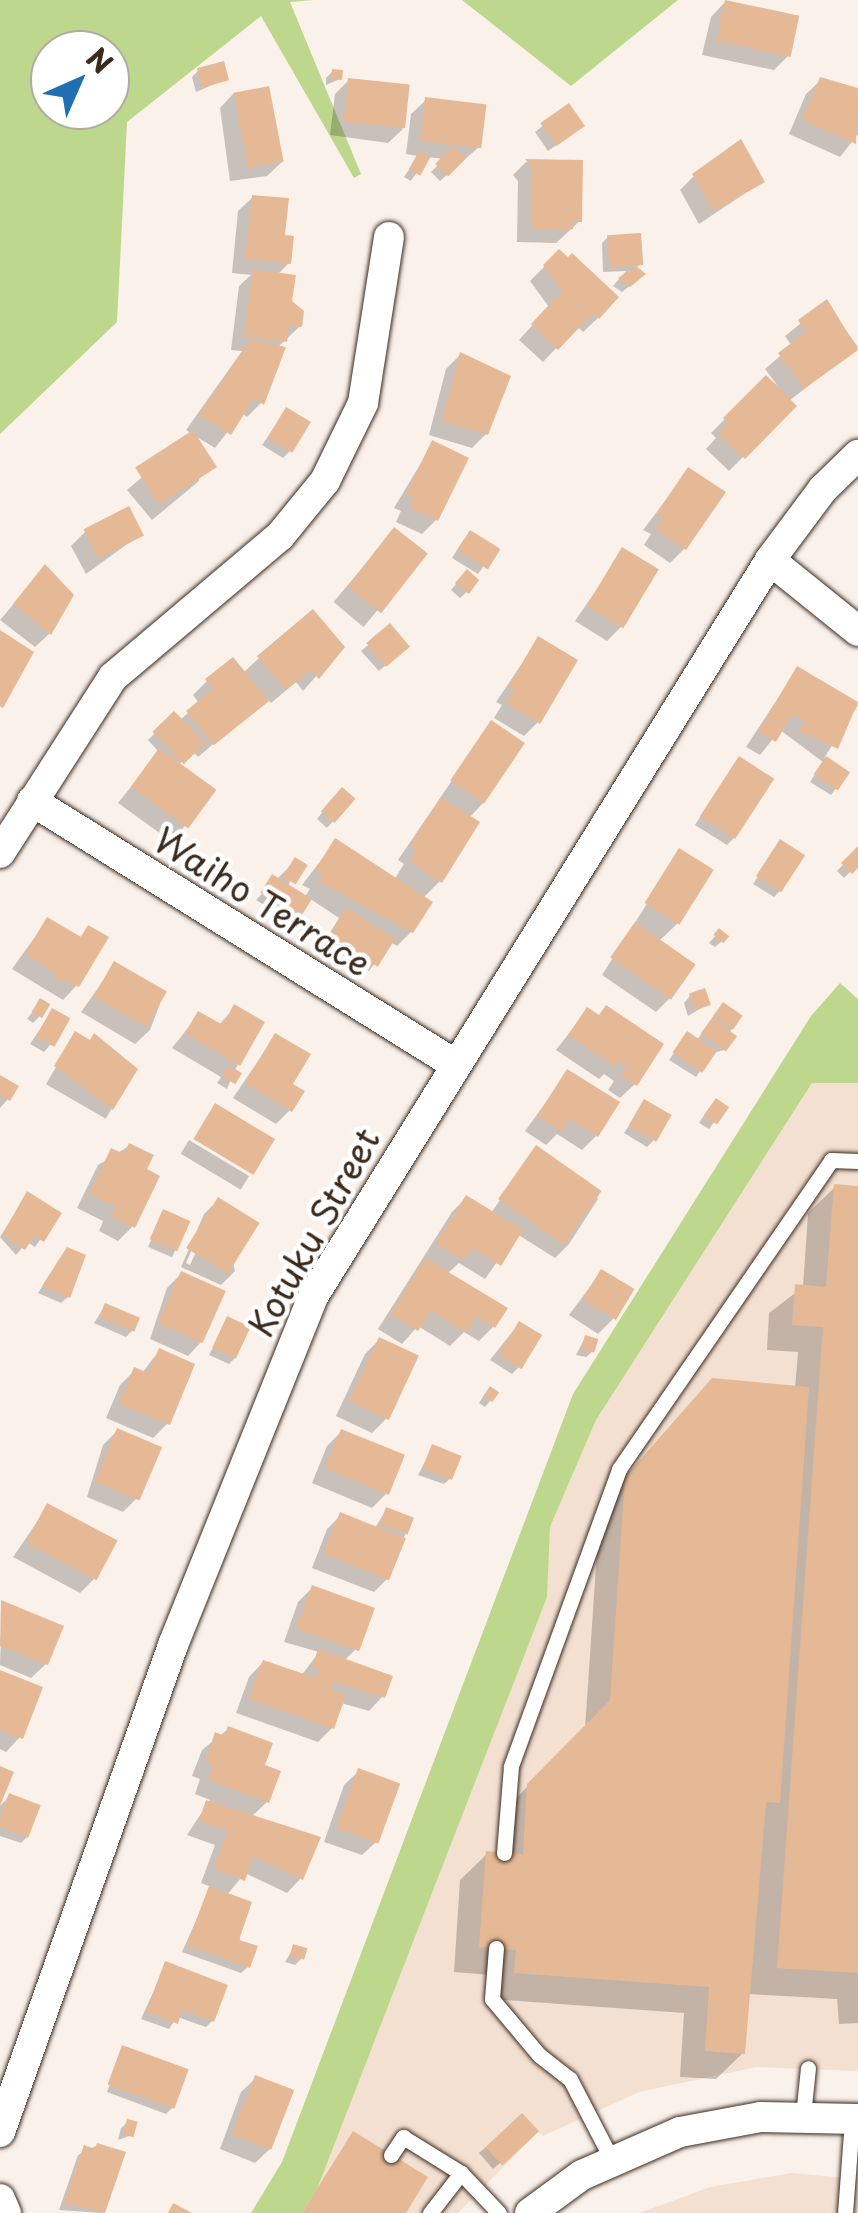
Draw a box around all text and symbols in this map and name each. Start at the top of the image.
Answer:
north arrow [30,30,130,130]
text: N [77,37,123,83]
street label: Waiho Terrace [148,818,378,984]
street label: Kotuku Street [238,1120,388,1344]

